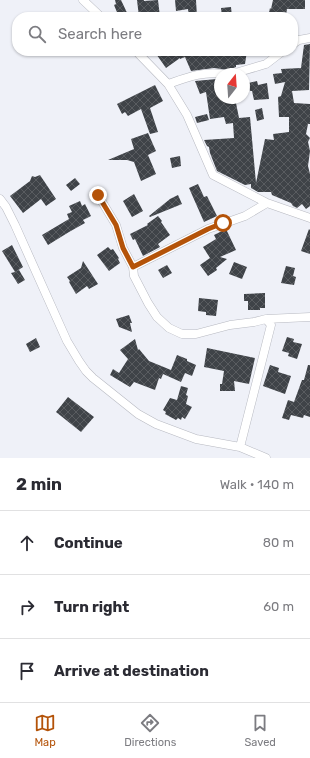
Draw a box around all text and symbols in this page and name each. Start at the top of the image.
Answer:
search box [12,12,298,56]
icon: search [26,23,48,45]
text: Search here [58,25,142,43]
north arrow [214,68,250,104]
route end [89,186,107,204]
route start [214,214,232,232]
text: 2 min [16,474,62,494]
text: Walk · 140 m [220,477,294,492]
icon: ahead [16,532,38,554]
text: Continue [54,534,123,552]
text: 80 m [263,535,294,550]
icon: right [16,596,38,618]
text: Turn right [54,598,129,616]
text: 60 m [263,599,294,614]
icon: arrive [16,660,38,682]
text: Arrive at destination [54,662,209,680]
tab: Map [34,712,56,749]
tab: Directions [124,712,176,749]
tab: Saved [245,712,276,749]

